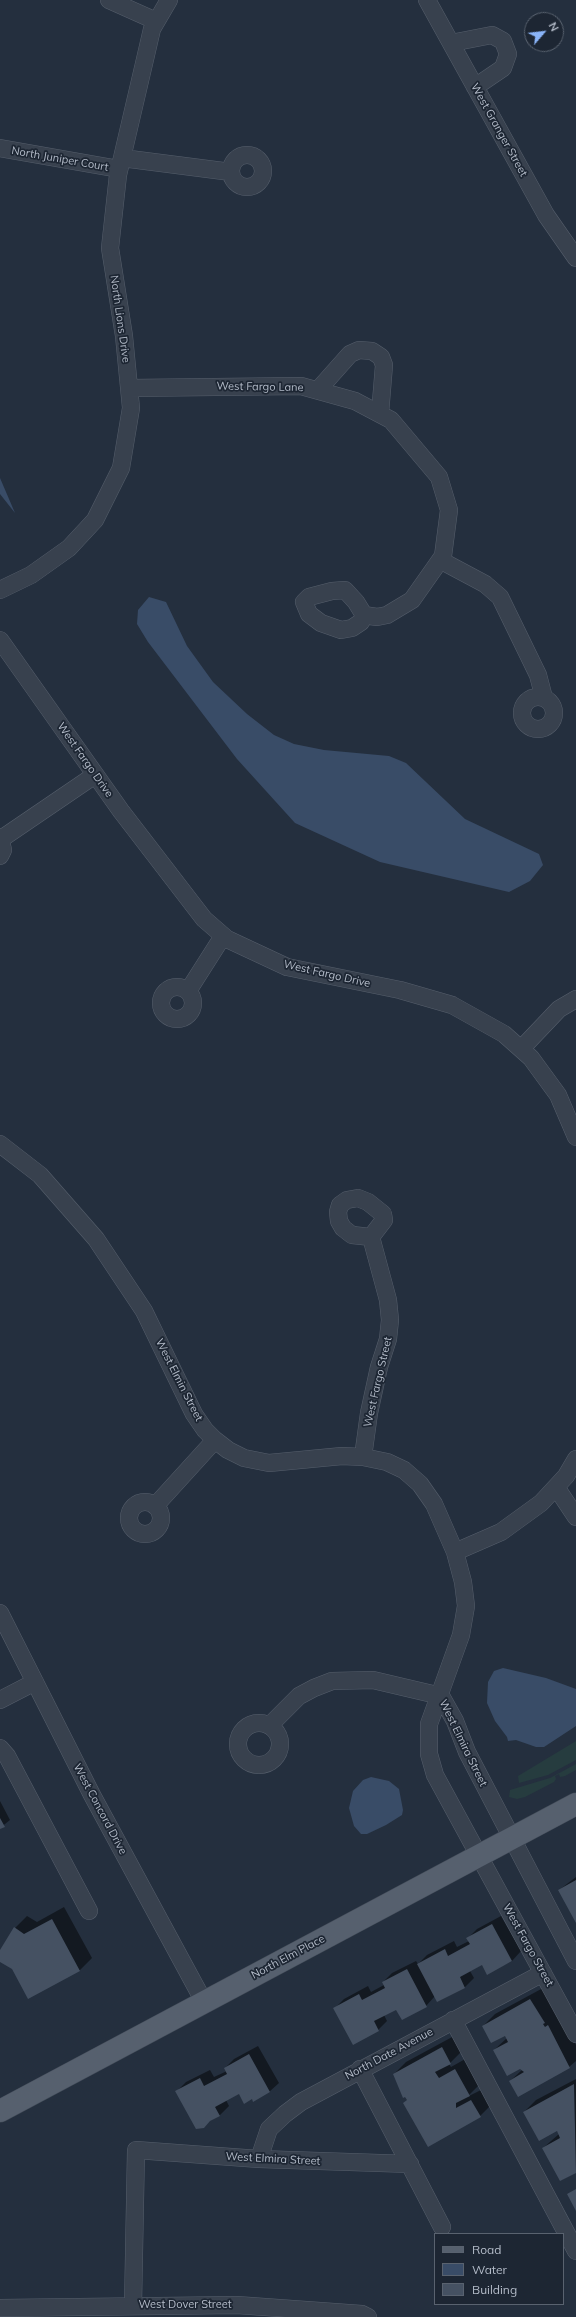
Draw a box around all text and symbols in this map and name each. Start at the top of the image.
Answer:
north arrow [524,12,564,52]
text: N [546,20,562,34]
street label: West Granger Street [468,81,530,179]
street label: North Juniper Court [10,144,110,174]
street label: North Lions Drive [107,274,133,364]
street label: West Fargo Lane [216,380,304,394]
street label: West Fargo Drive [54,720,116,800]
street label: West Fargo Drive [282,958,372,990]
street label: West Fargo Street [361,1336,395,1428]
street label: West Elmin Street [153,1337,205,1423]
street label: West Elmira Street [436,1697,490,1789]
street label: West Concord Drive [70,1761,130,1857]
street label: West Fargo Street [500,1901,556,1989]
street label: North Elm Place [249,1932,327,1982]
street label: North Date Avenue [343,2025,435,2083]
street label: West Elmira Street [225,2150,321,2168]
legend [434,2233,564,2305]
text: Road [472,2242,501,2257]
text: Water [472,2262,507,2277]
text: Building [472,2282,517,2297]
street label: West Dover Street [138,2298,232,2312]

